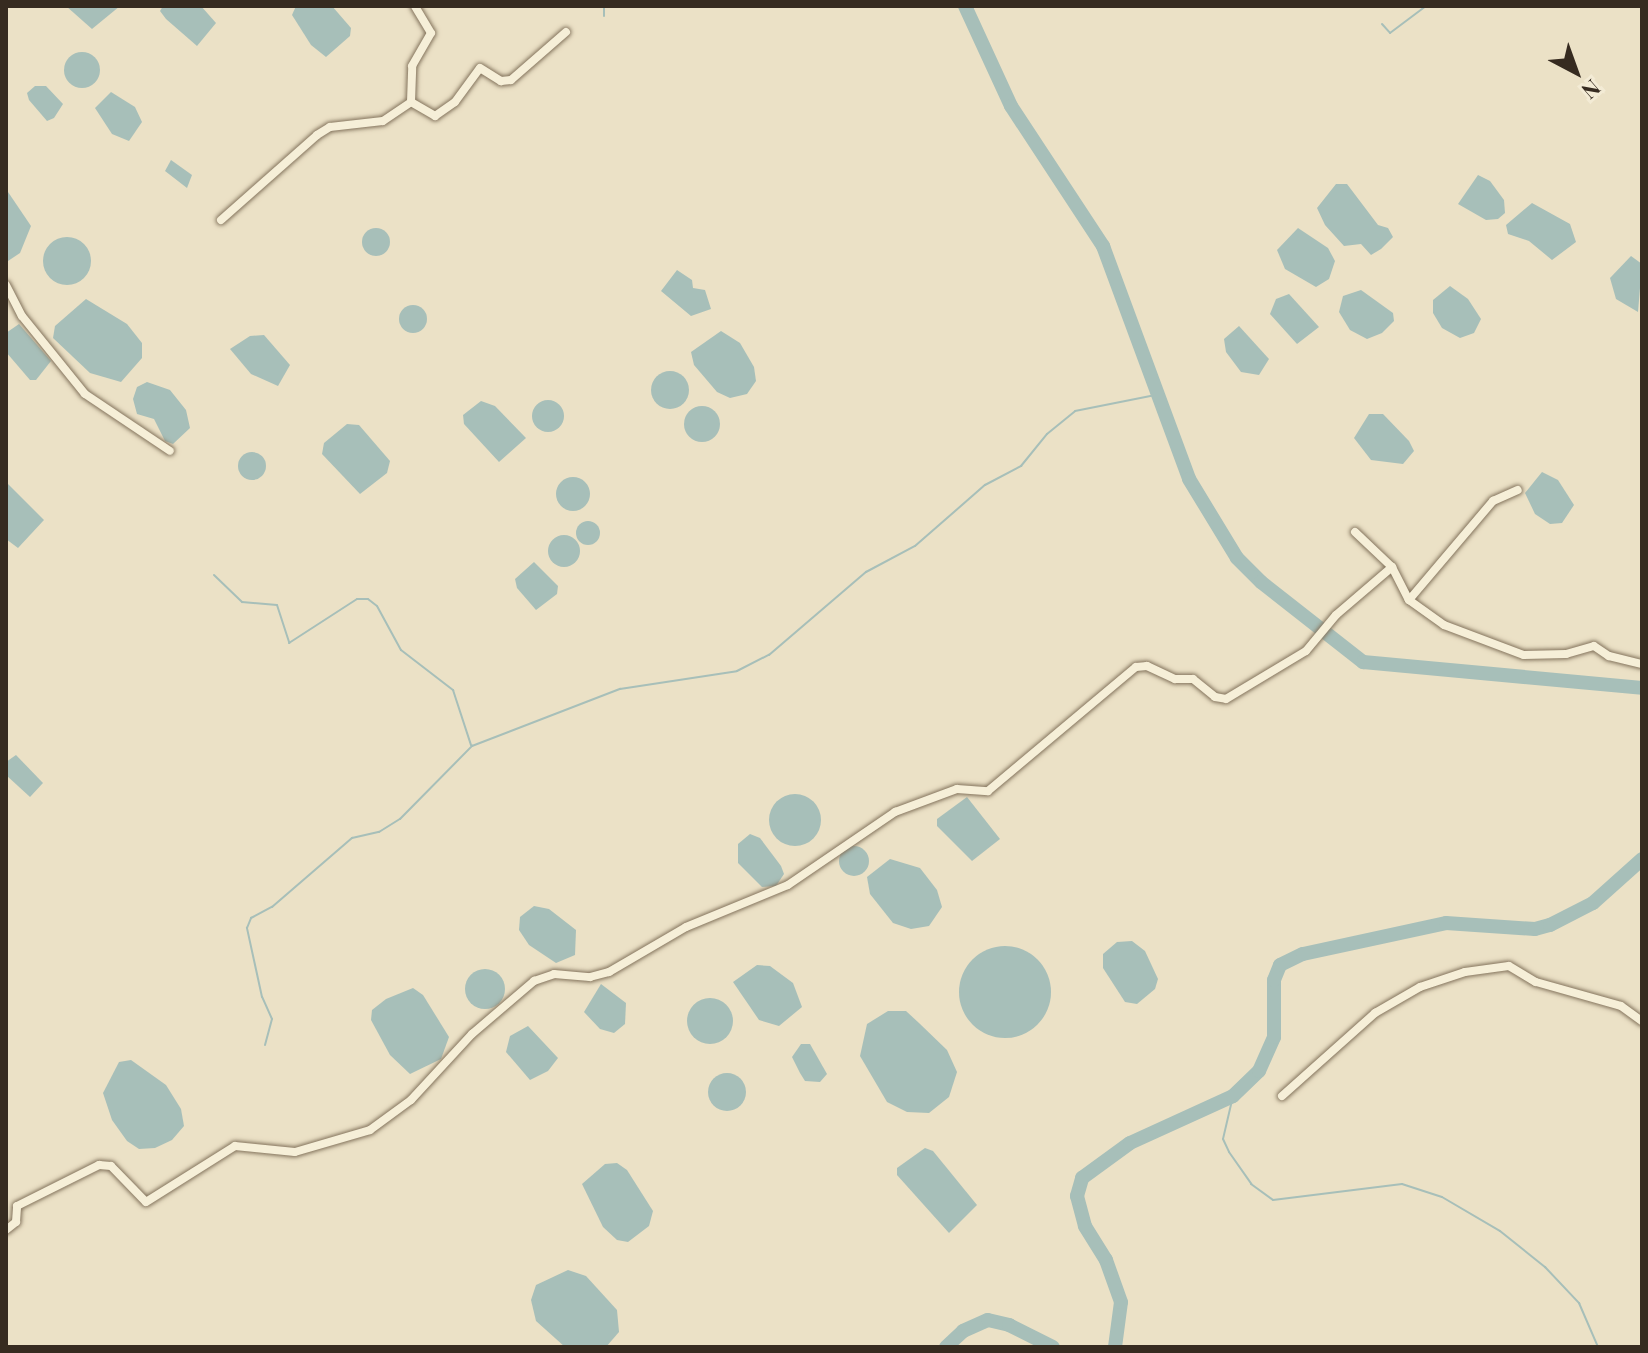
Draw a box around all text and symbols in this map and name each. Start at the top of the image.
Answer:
north arrow [1536,32,1616,112]
text: N [1576,74,1608,107]

